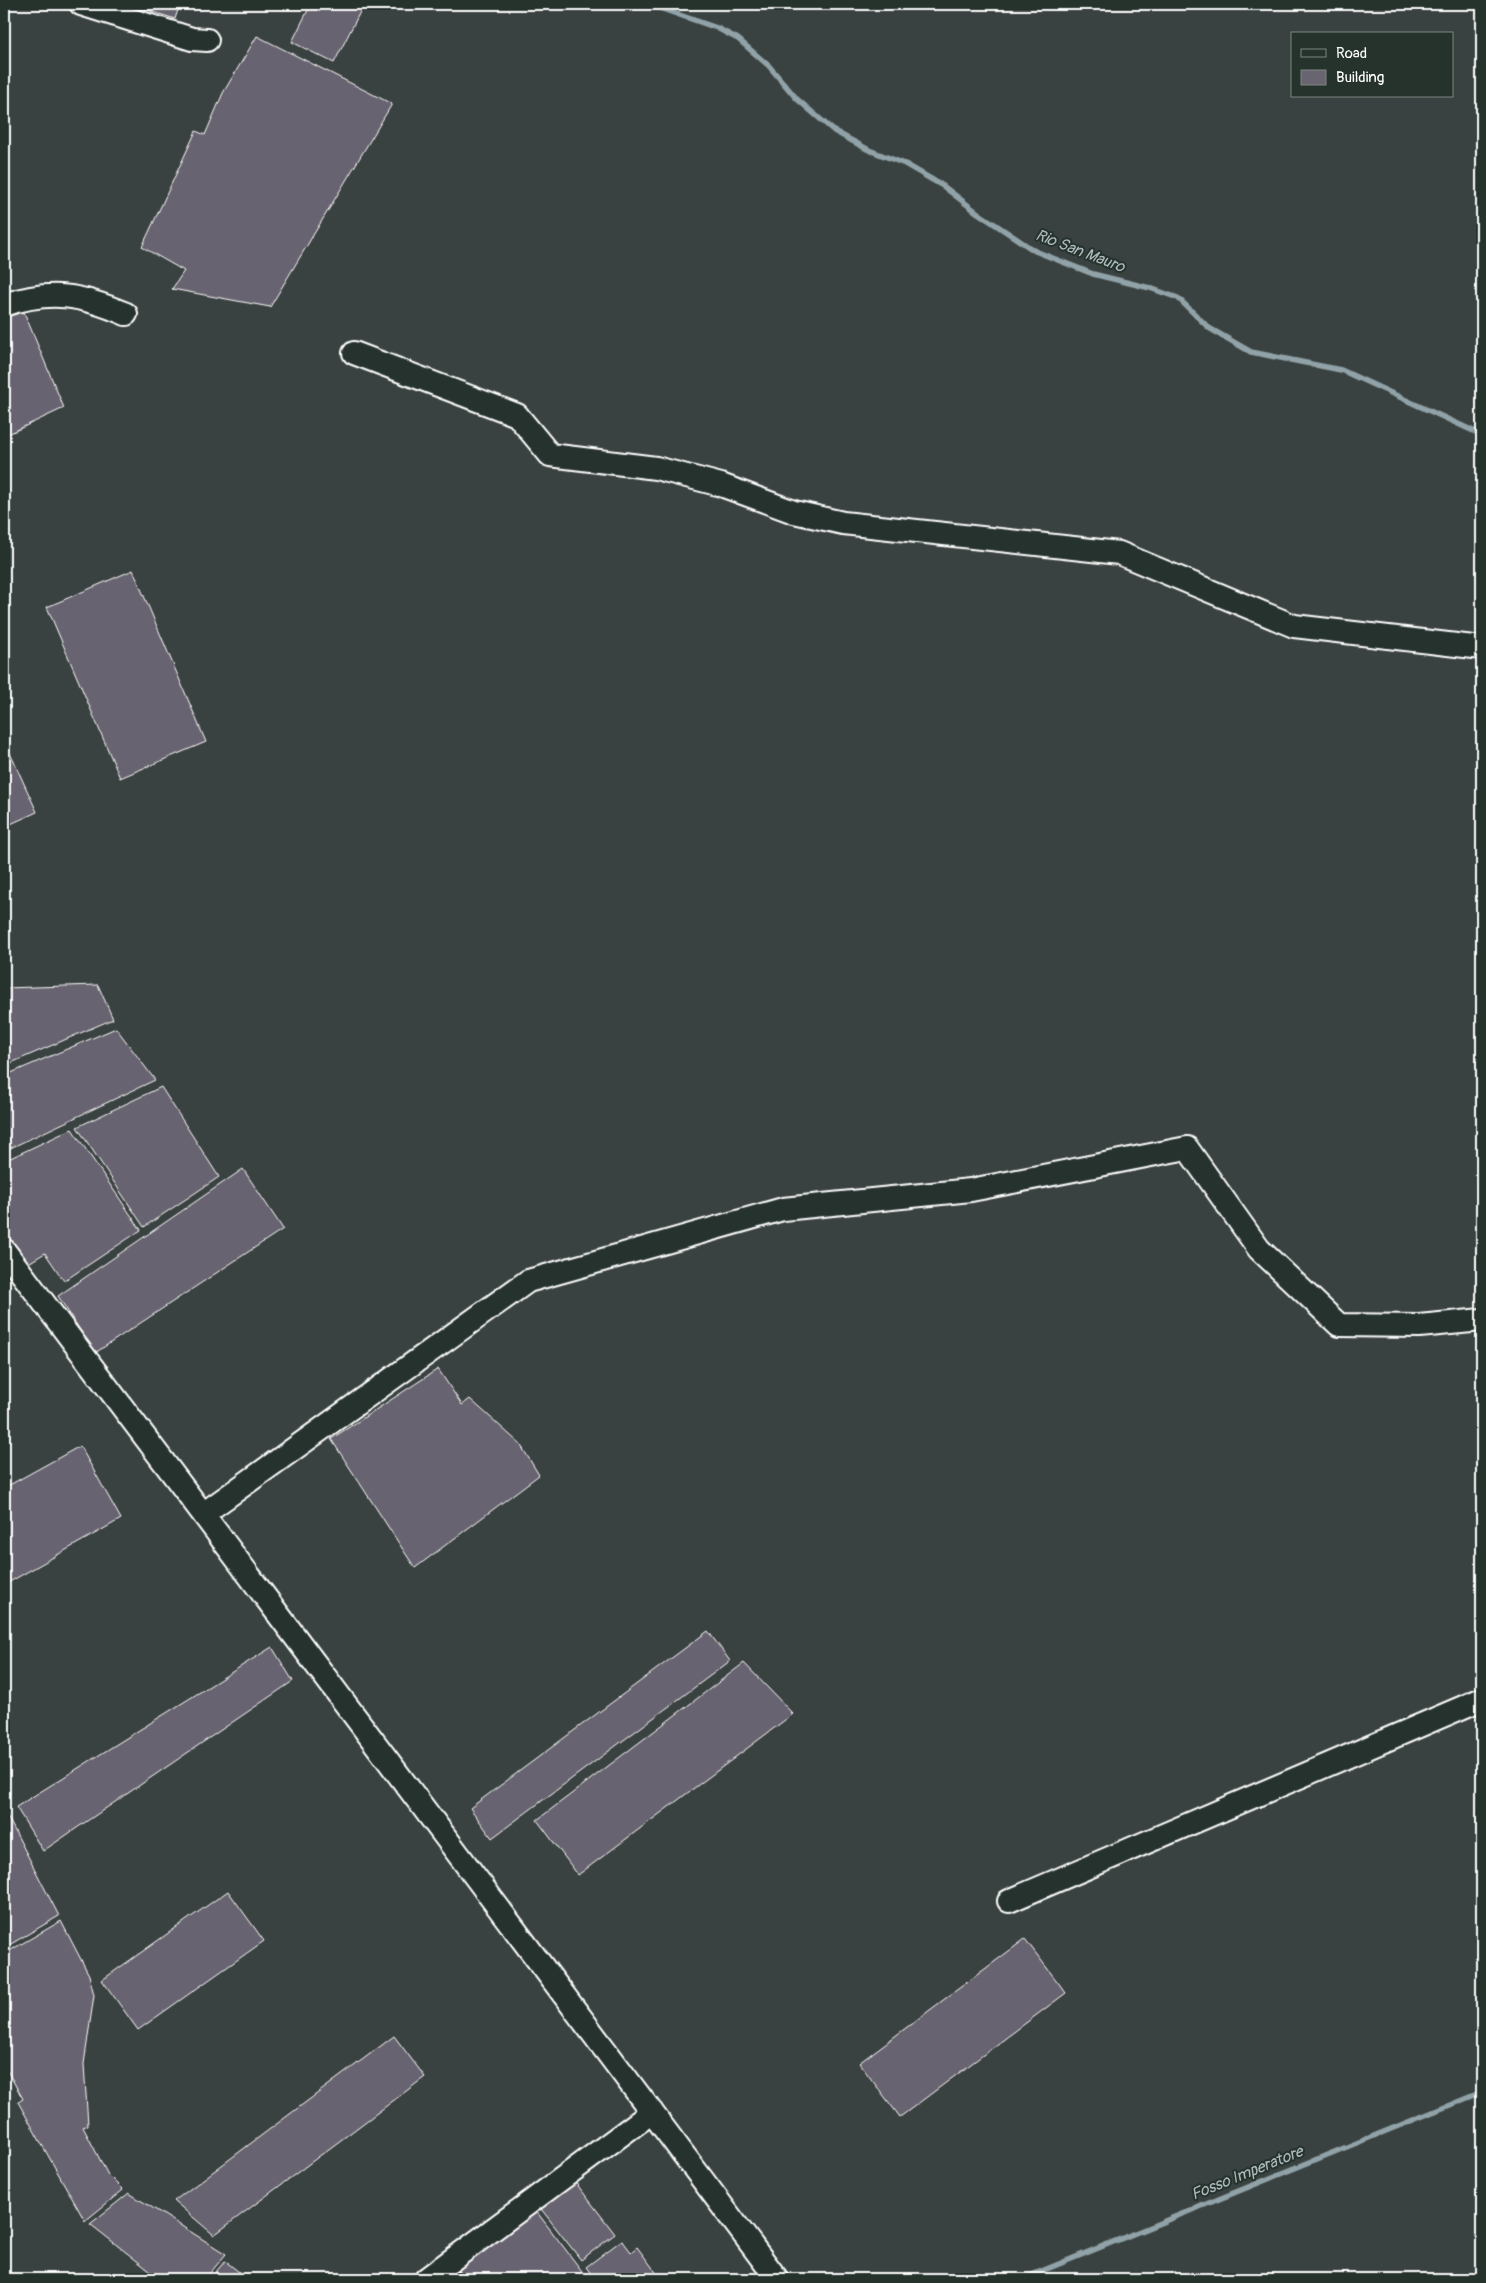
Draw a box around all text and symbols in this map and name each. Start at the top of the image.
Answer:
legend [1291,32,1454,98]
text: Road [1336,44,1367,63]
text: Building [1336,68,1384,87]
water label: Rio San Mauro [1033,225,1129,278]
water label: Fosso Imperatore [1188,2141,1308,2205]

